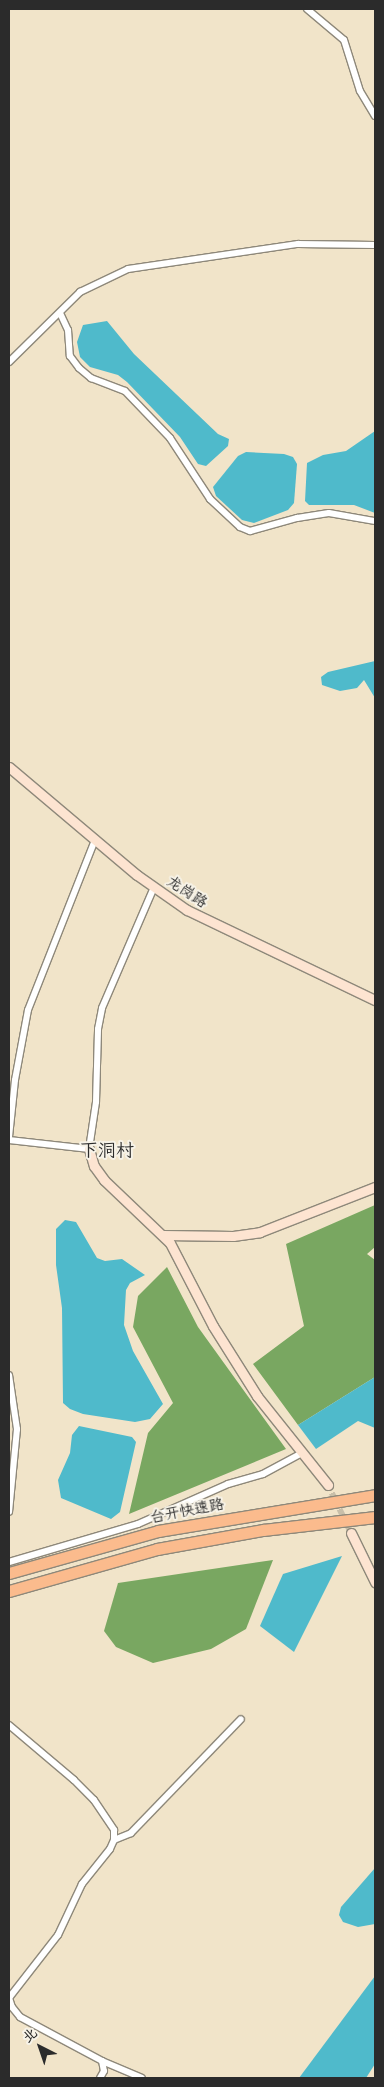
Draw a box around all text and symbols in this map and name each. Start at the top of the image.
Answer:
street label: 龙岗路 [163,872,211,912]
district label: 下洞村 [80,1140,134,1162]
street label: 台开快速路 [148,1495,226,1527]
north arrow [15,2022,65,2072]
text: 北 [19,2024,41,2046]

